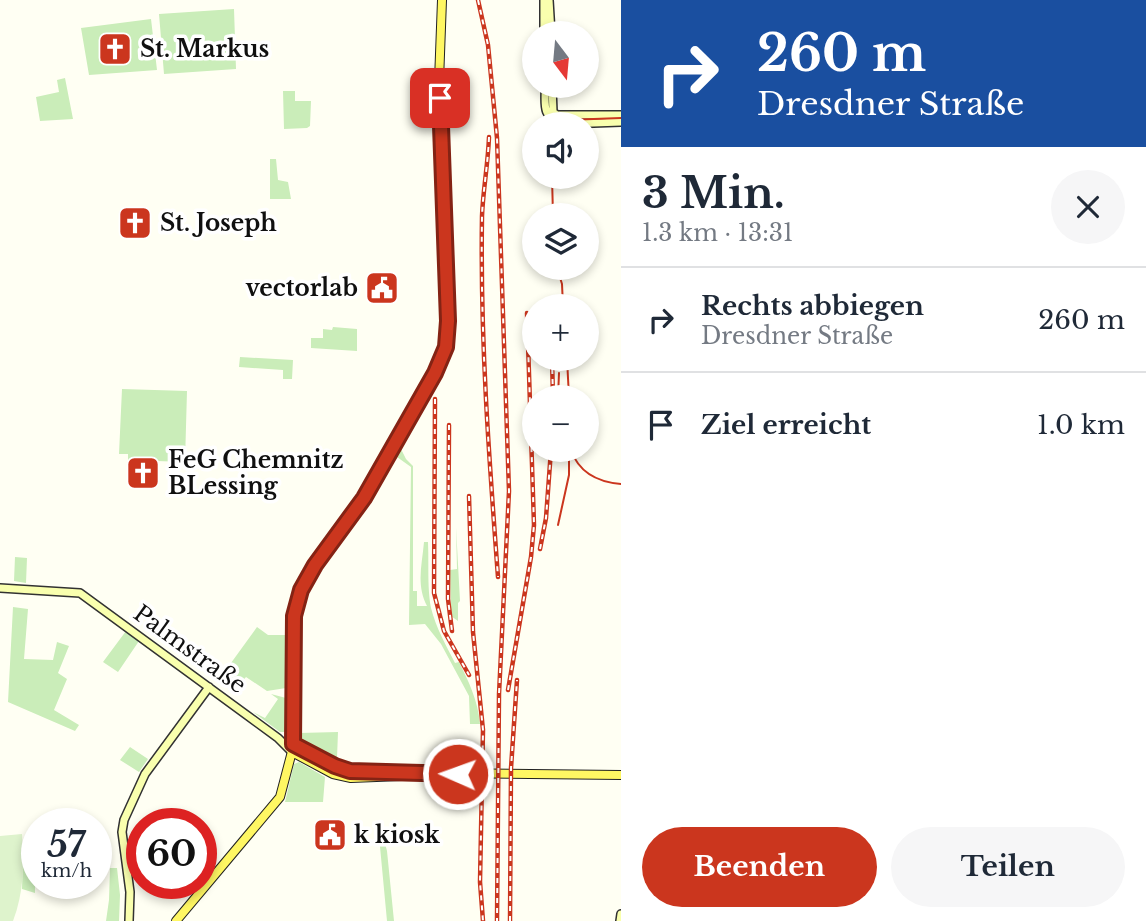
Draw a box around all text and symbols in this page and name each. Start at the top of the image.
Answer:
north arrow [522,21,598,98]
map controls [522,21,599,462]
text: 260 m [757,23,926,84]
icon: right [642,28,733,119]
church icon: St. Markus [96,30,134,68]
place label: St. Markus [140,35,269,63]
pin [410,68,470,128]
icon: arrive [421,79,459,117]
text: Dresdner Straße [757,84,1024,124]
button: sound [522,112,599,189]
text: 3 Min. [642,167,785,219]
button: close [1051,170,1125,244]
button: layers [522,203,599,280]
church icon: St. Joseph [116,204,154,242]
place label: St. Joseph [160,209,277,237]
text: 1.3 km · 13:31 [642,219,793,247]
public building icon: vectorlab [363,269,401,307]
place label: vectorlab [245,274,358,302]
text: Rechts abbiegen [701,290,924,322]
button: + [522,294,599,371]
icon: right [642,301,680,339]
text: 260 m [1038,304,1125,336]
text: Dresdner Straße [701,322,893,350]
button: − [522,385,599,462]
icon: arrive [642,406,680,444]
text: Ziel erreicht [701,409,871,441]
text: 1.0 km [1037,409,1125,441]
place label: FeG Chemnitz BLessing [168,446,344,500]
church icon: FeG Chemnitz BLessing [124,454,162,492]
street label: Palmstraße [128,599,252,699]
position arrow [421,737,495,811]
speed limit sign: 60 [126,808,217,899]
public building icon: k kiosk [311,816,349,854]
place label: k kiosk [354,821,441,849]
text: 57 [47,823,86,866]
button: Beenden [642,827,877,907]
button: Teilen [891,827,1125,907]
text: km/h [41,860,92,882]

